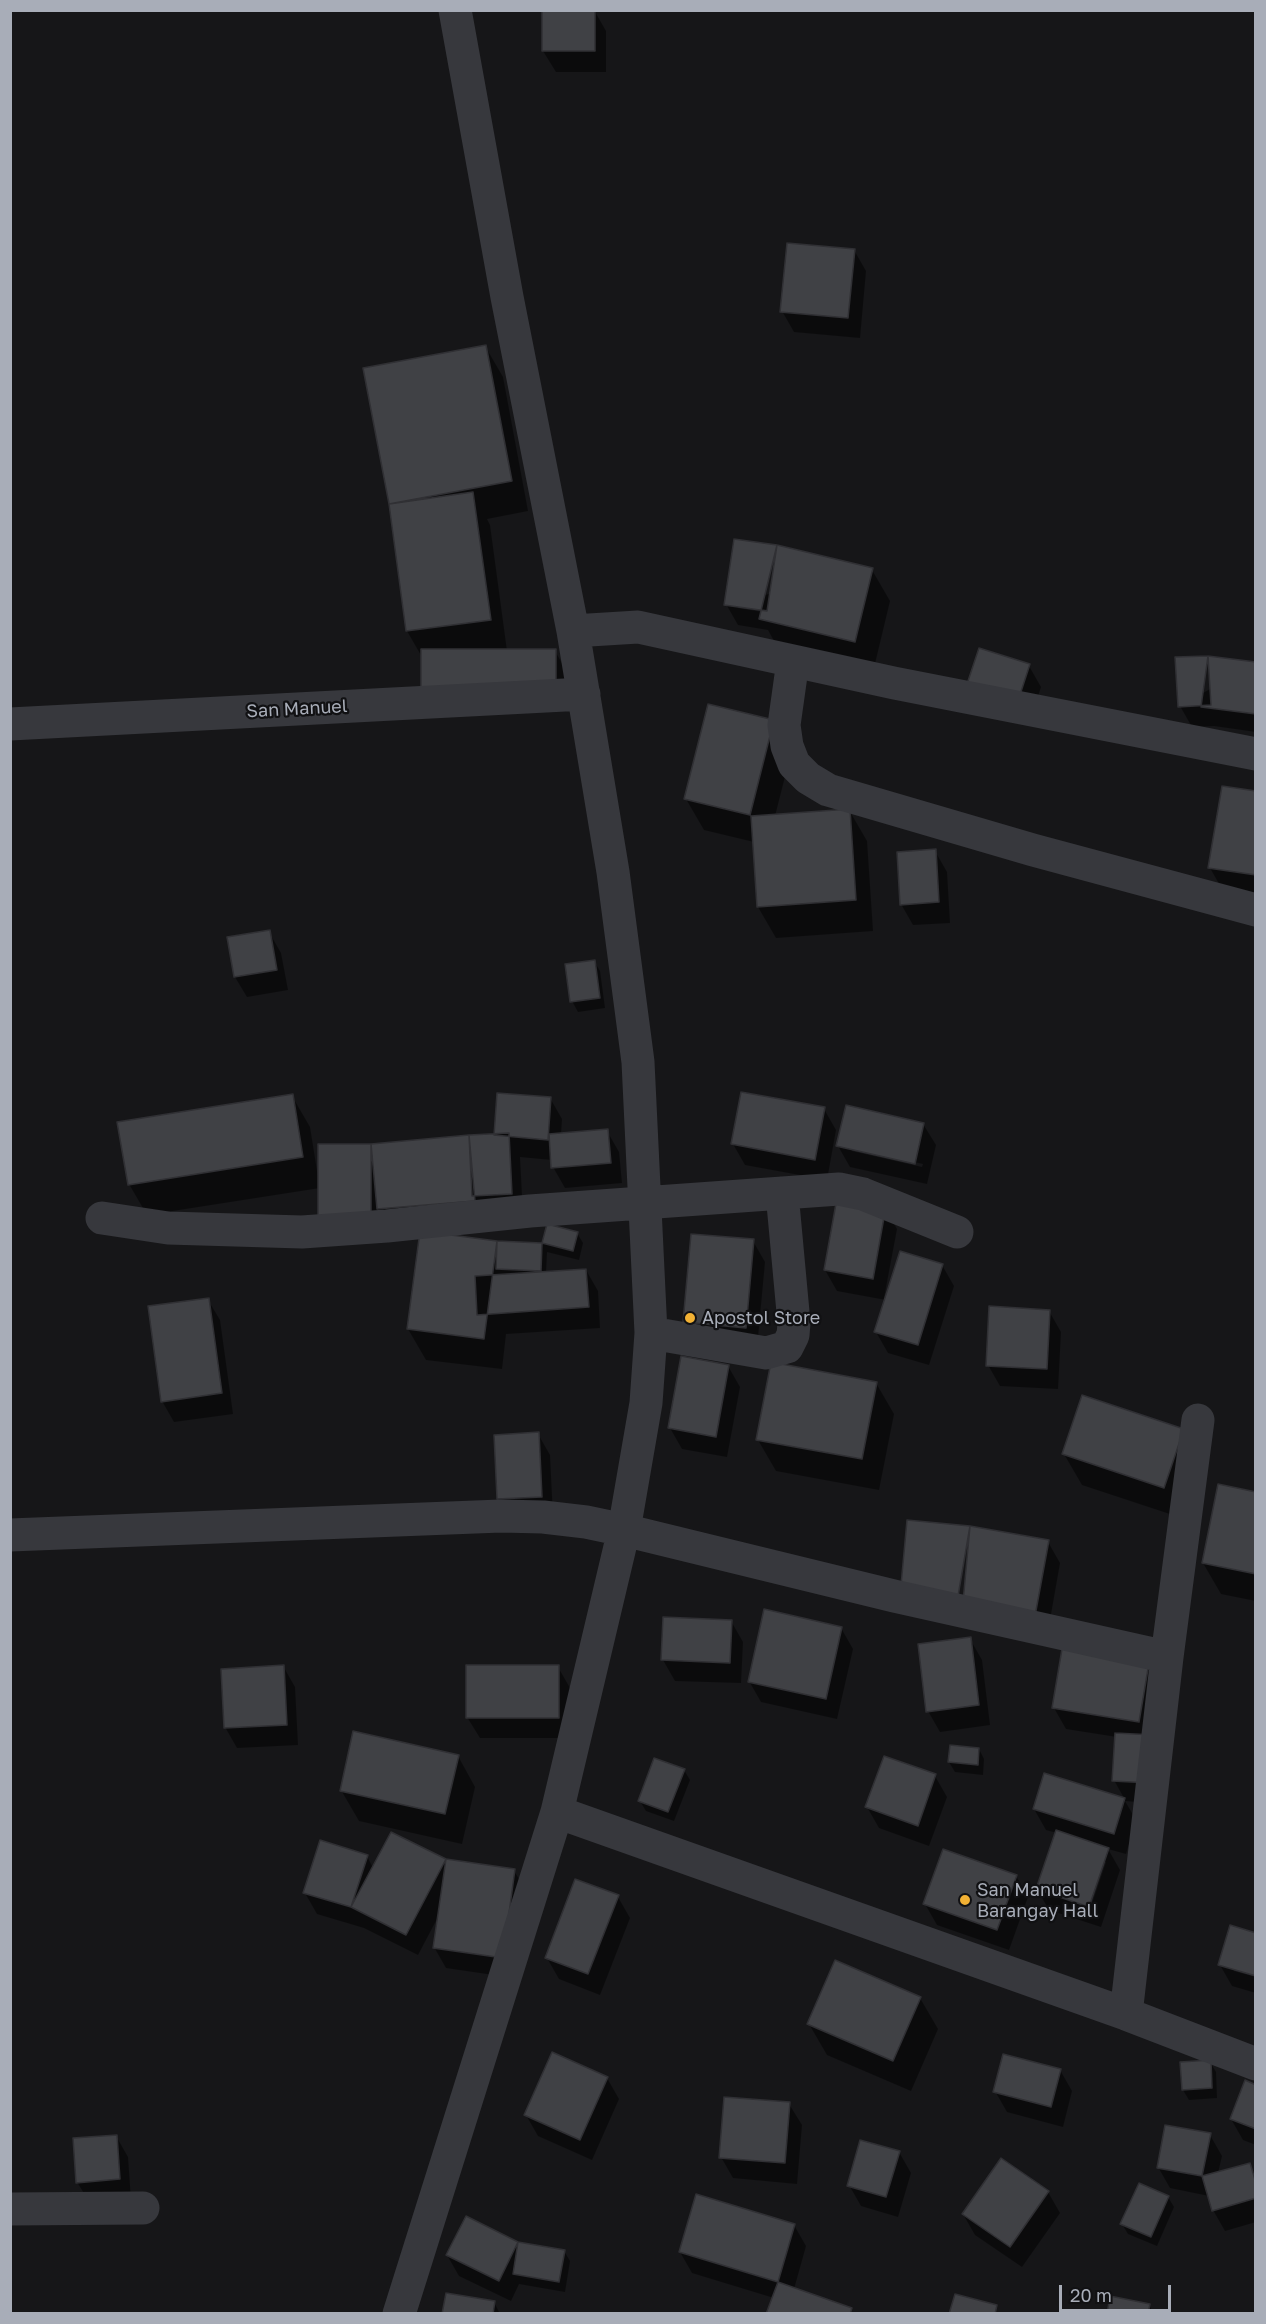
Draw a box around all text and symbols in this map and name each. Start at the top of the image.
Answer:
street label: San Manuel [246,696,348,722]
place label: Apostol Store [702,1307,820,1329]
marker: Apostol Store [683,1311,697,1325]
place label: San Manuel Barangay Hall [977,1879,1098,1922]
marker: San Manuel Barangay Hall [958,1893,972,1907]
scale bar [1062,2273,1174,2311]
text: 20 m [1070,2284,1112,2306]

